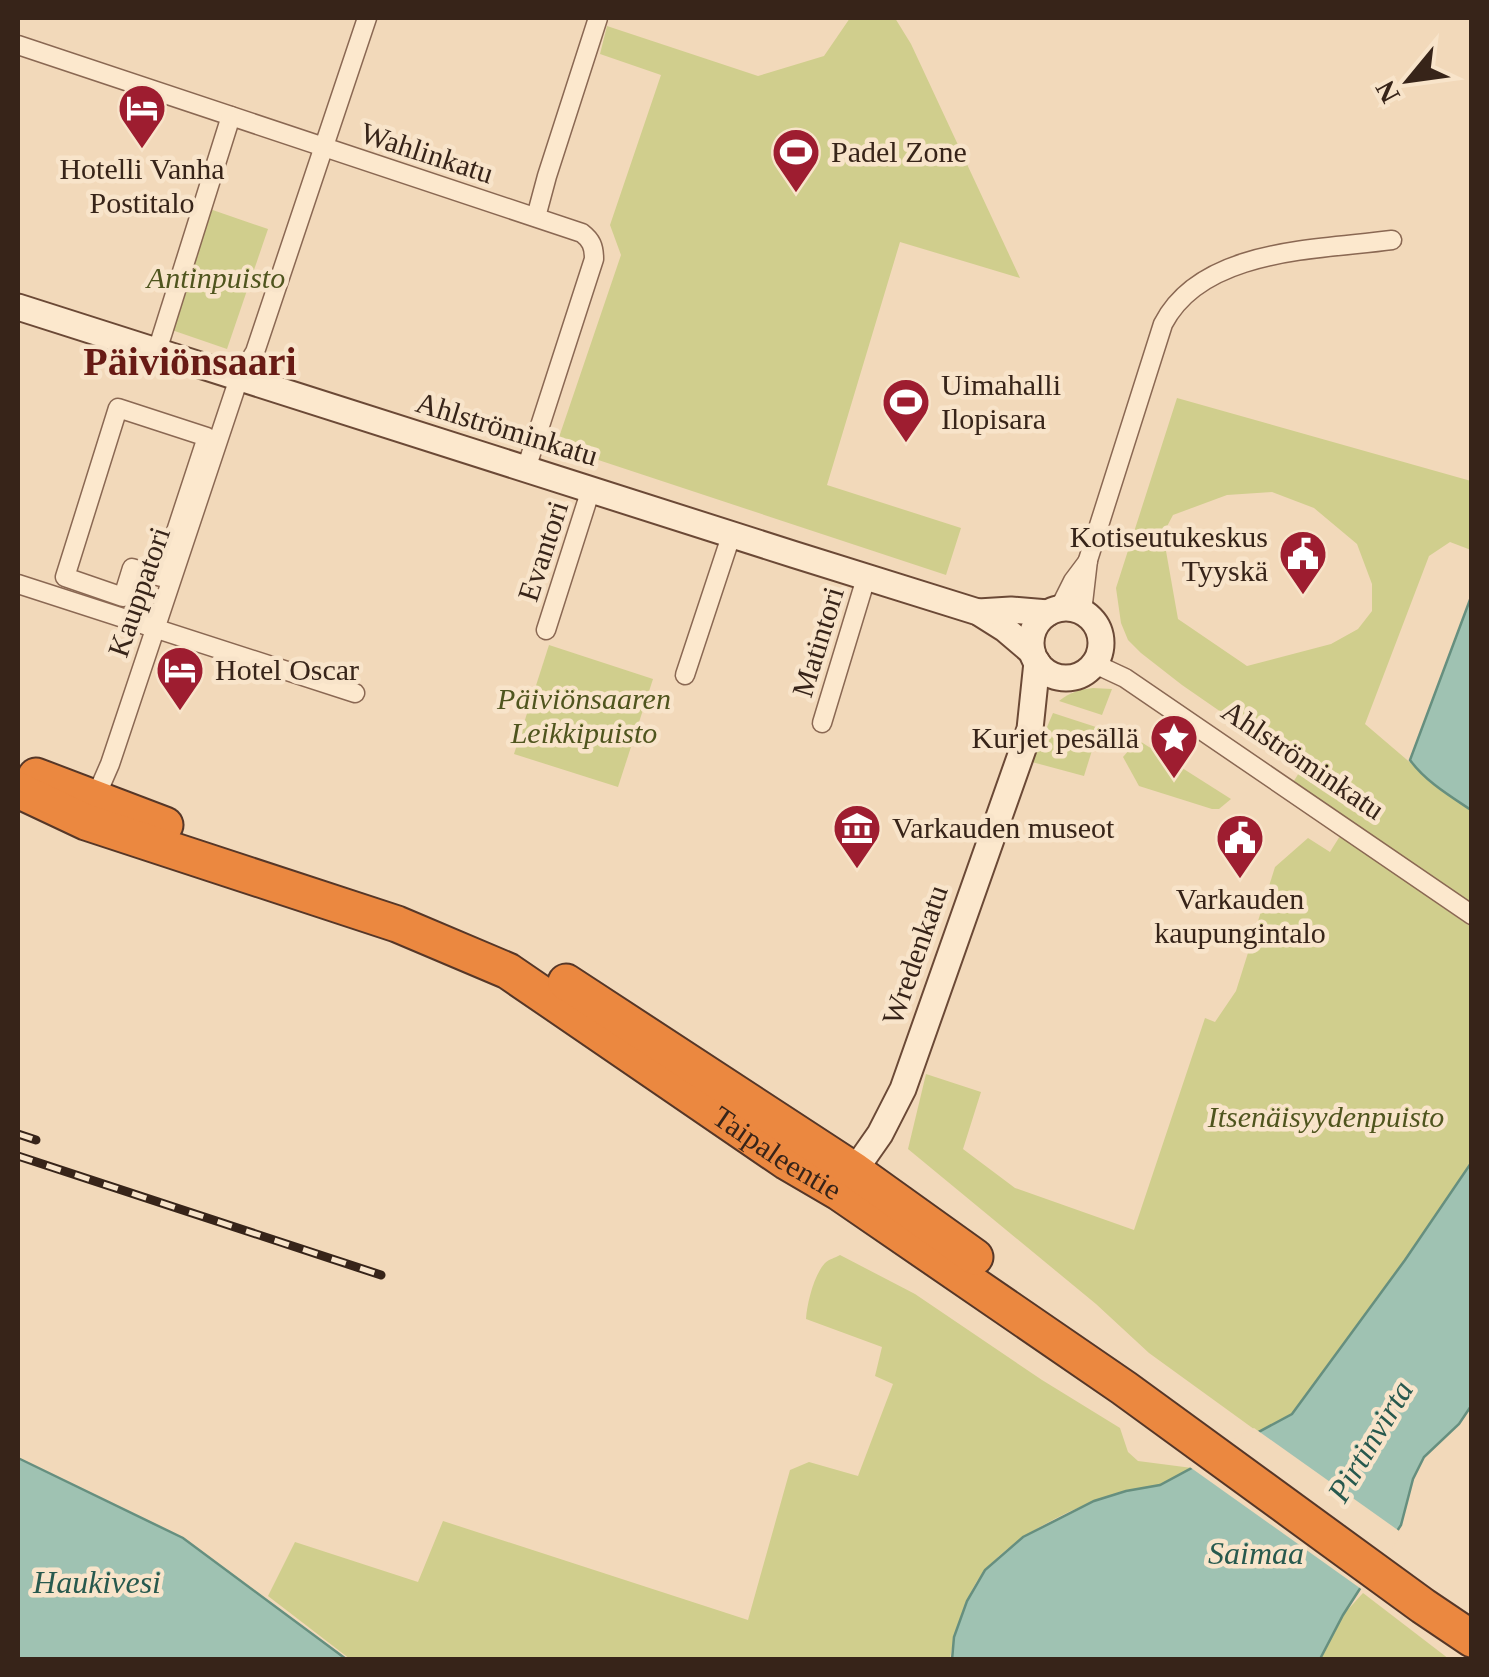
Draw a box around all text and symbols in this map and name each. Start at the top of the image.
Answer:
north arrow [1359,30,1459,130]
text: N [1369,76,1406,108]
hotel icon: Hotelli Vanha Postitalo [116,82,168,150]
street label: Wahlinkatu [357,116,498,189]
sports icon: Padel Zone [770,126,822,194]
place label: Padel Zone [831,135,967,168]
place label: Hotelli Vanha Postitalo [59,152,225,219]
park label: Antinpuisto [145,261,285,294]
district label: Päiviönsaari [83,339,297,384]
place label: Uimahalli Ilopisara [941,368,1061,435]
sports icon: Uimahalli Ilopisara [880,376,932,444]
street label: Ahlströminkatu [412,385,602,472]
street label: Evantori [511,497,574,605]
place label: Kotiseutukeskus Tyyskä [1070,520,1268,587]
street label: Kauppatori [101,523,176,661]
public building icon: Kotiseutukeskus Tyyskä [1277,528,1329,596]
street label: Matintori [785,583,850,701]
hotel icon: Hotel Oscar [154,644,206,712]
place label: Hotel Oscar [215,653,359,686]
park label: Päiviönsaaren Leikkipuisto [496,682,671,749]
street label: Ahlströminkatu [1216,693,1391,826]
place icon: Kurjet pesällä [1148,712,1200,780]
place label: Kurjet pesällä [972,721,1139,754]
museum icon: Varkauden museot [831,802,883,870]
place label: Varkauden museot [892,811,1115,844]
public building icon: Varkauden kaupungintalo [1214,812,1266,880]
street label: Wredenkatu [875,881,954,1029]
place label: Varkauden kaupungintalo [1154,882,1326,949]
street label: Taipaleentie [707,1099,847,1206]
park label: Itsenäisyydenpuisto [1207,1100,1444,1133]
water label: Pirtinvirta [1319,1374,1420,1509]
water label: Saimaa [1208,1535,1304,1571]
water label: Haukivesi [32,1564,161,1600]

